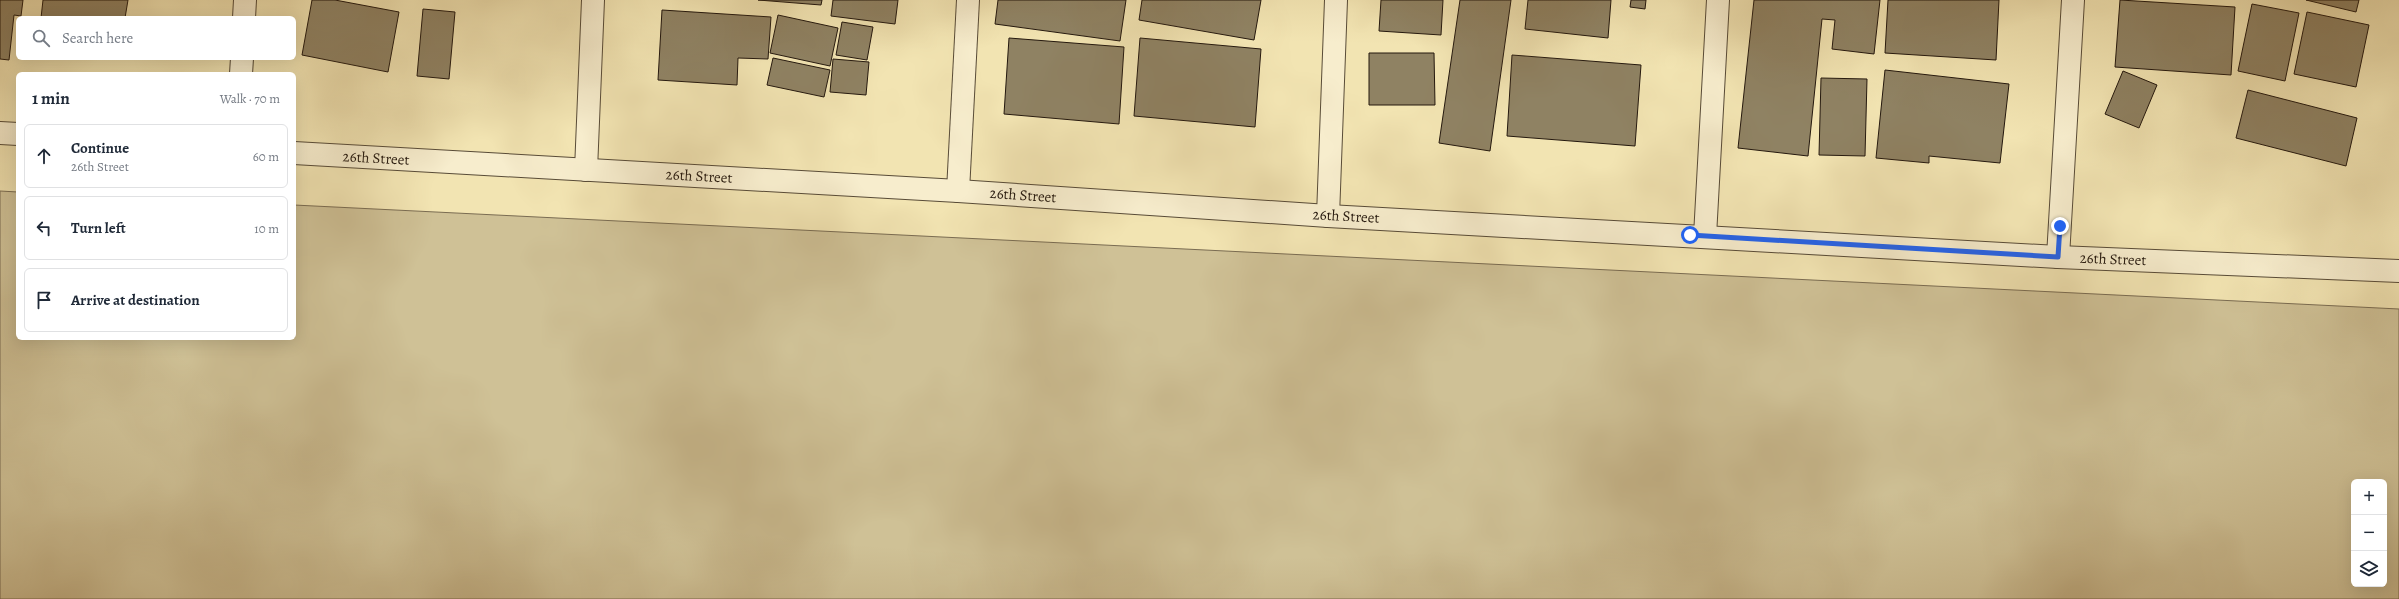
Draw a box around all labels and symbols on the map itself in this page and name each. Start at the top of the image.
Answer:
street label: 26th Street [342,146,410,170]
street label: 26th Street [665,164,733,188]
street label: 26th Street [989,183,1057,207]
street label: 26th Street [1312,204,1380,228]
route end [2051,217,2069,235]
route start [1681,226,1699,244]
street label: 26th Street [2079,248,2147,270]

